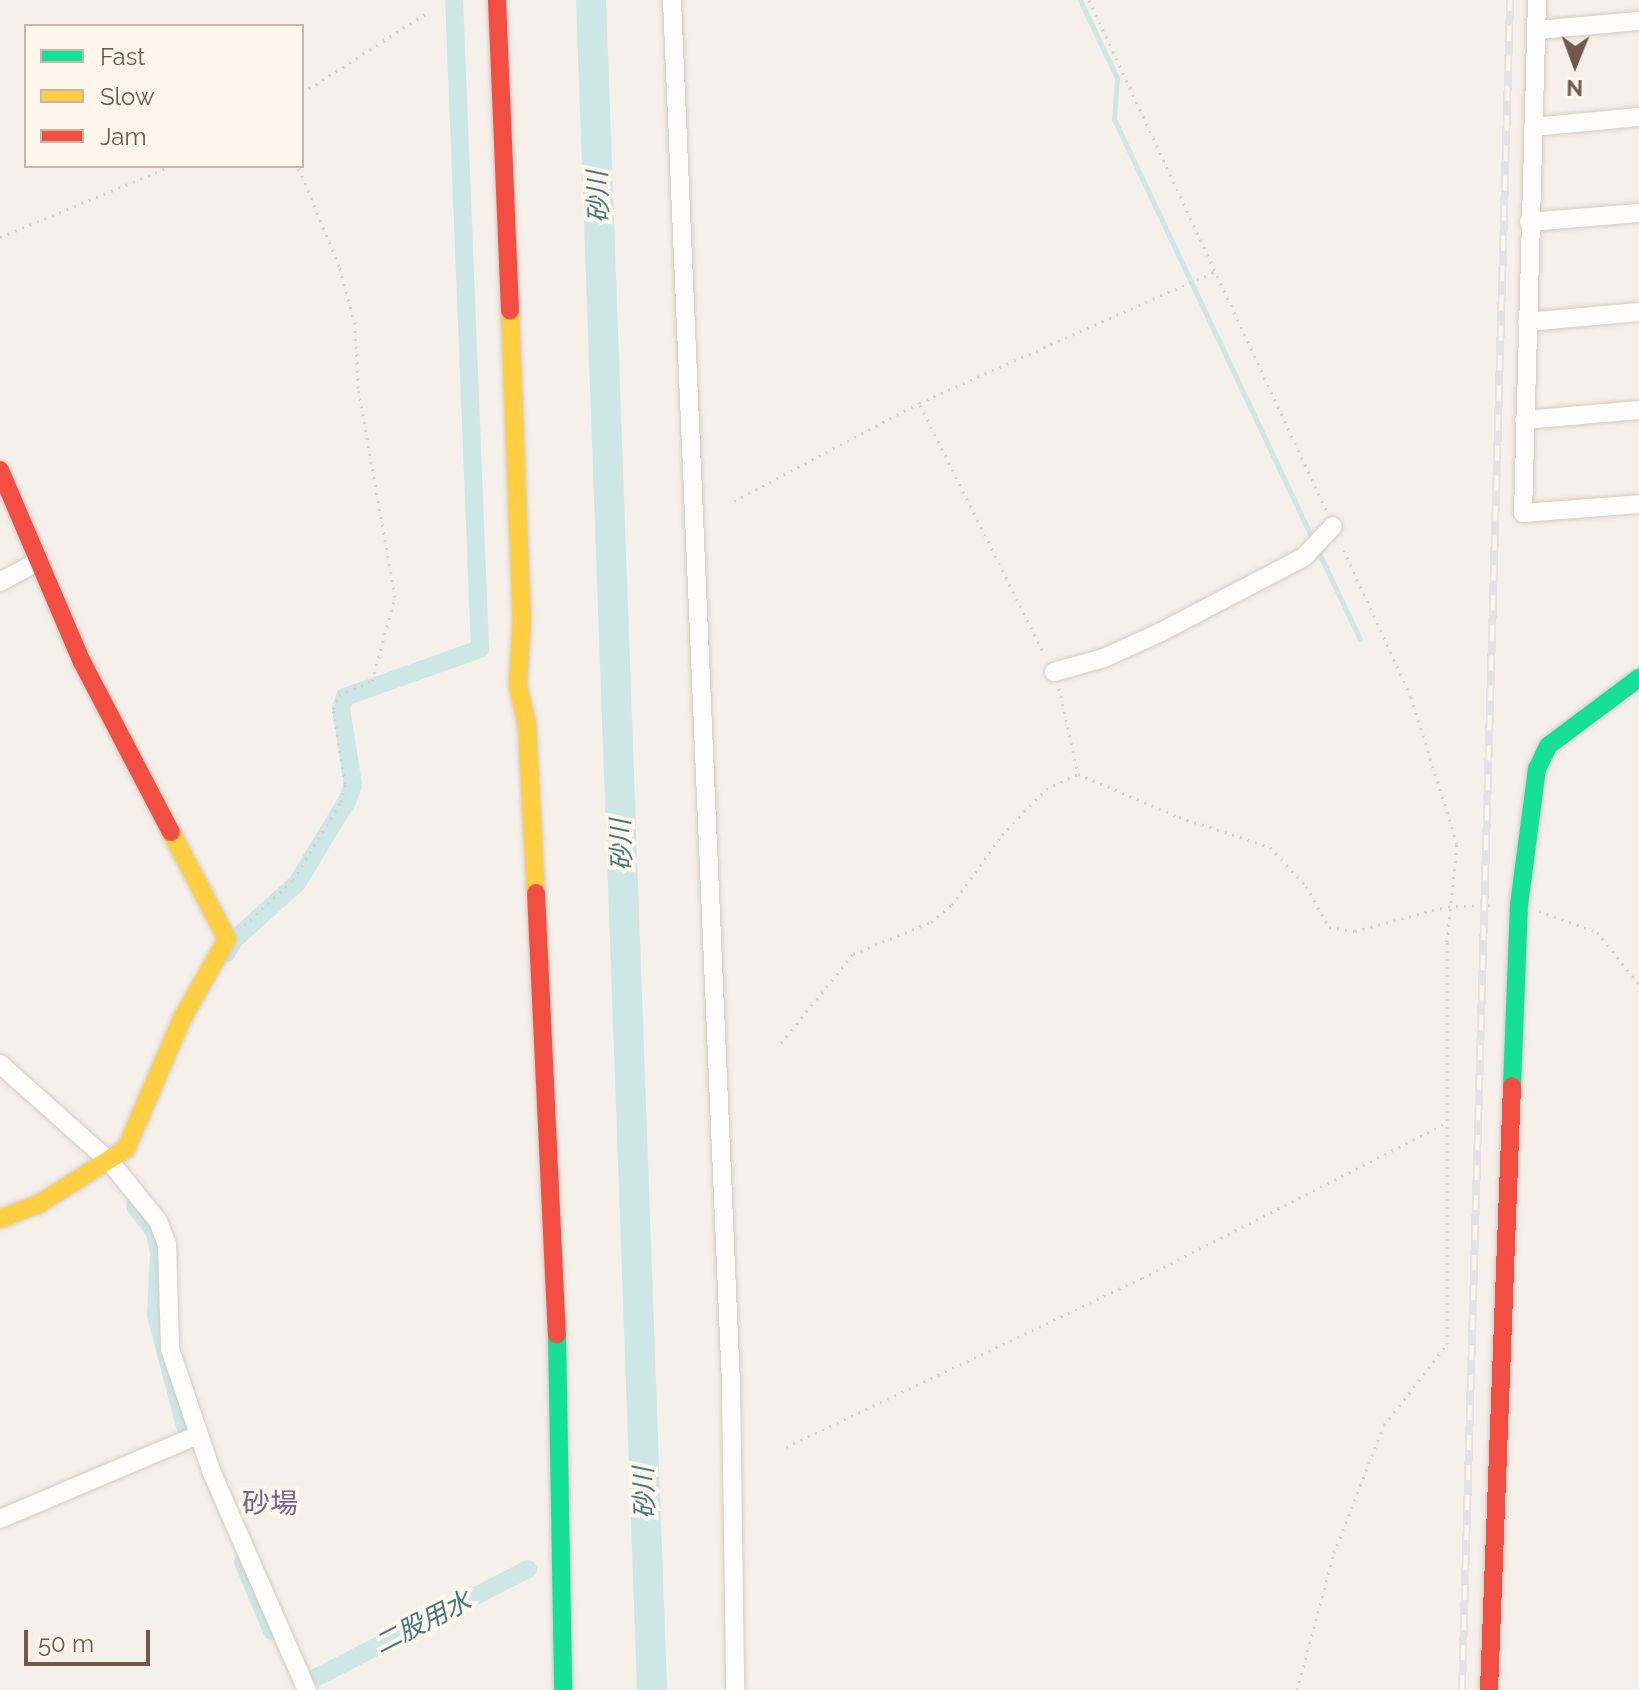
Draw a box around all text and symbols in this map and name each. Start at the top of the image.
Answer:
legend [24,24,304,168]
north arrow [1535,24,1615,104]
text: Fast [100,42,145,71]
text: N [1566,75,1583,101]
text: Slow [100,82,154,111]
text: Jam [100,122,146,151]
water label: 砂川 [583,170,615,224]
water label: 砂川 [606,818,638,872]
water label: 砂川 [629,1466,661,1520]
district label: 砂場 [242,1487,298,1521]
water label: 二股用水 [370,1585,476,1661]
scale bar [28,1614,154,1664]
text: 50 m [38,1629,94,1658]

